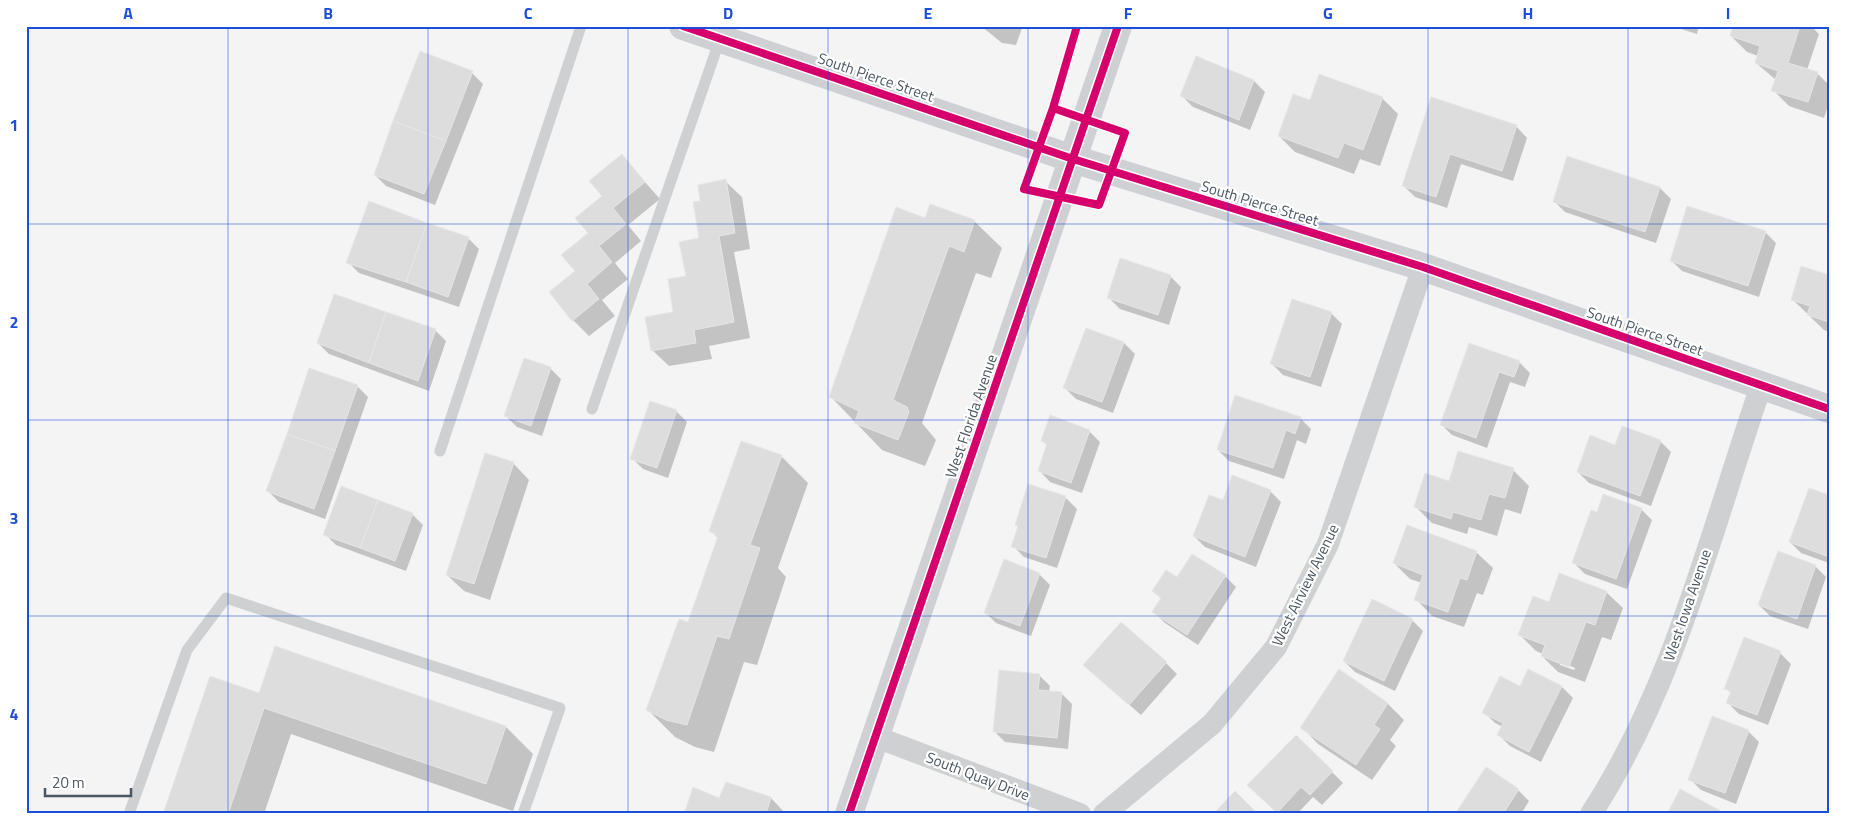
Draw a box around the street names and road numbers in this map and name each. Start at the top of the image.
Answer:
street label: South Pierce Street [815,46,938,108]
street label: South Pierce Street [1199,174,1322,232]
street label: South Pierce Street [1584,300,1707,362]
street label: West Florida Avenue [939,351,1003,481]
street label: West Airview Avenue [1265,520,1345,650]
street label: West Iowa Avenue [1657,546,1717,664]
street label: South Quay Drive [923,746,1033,806]

